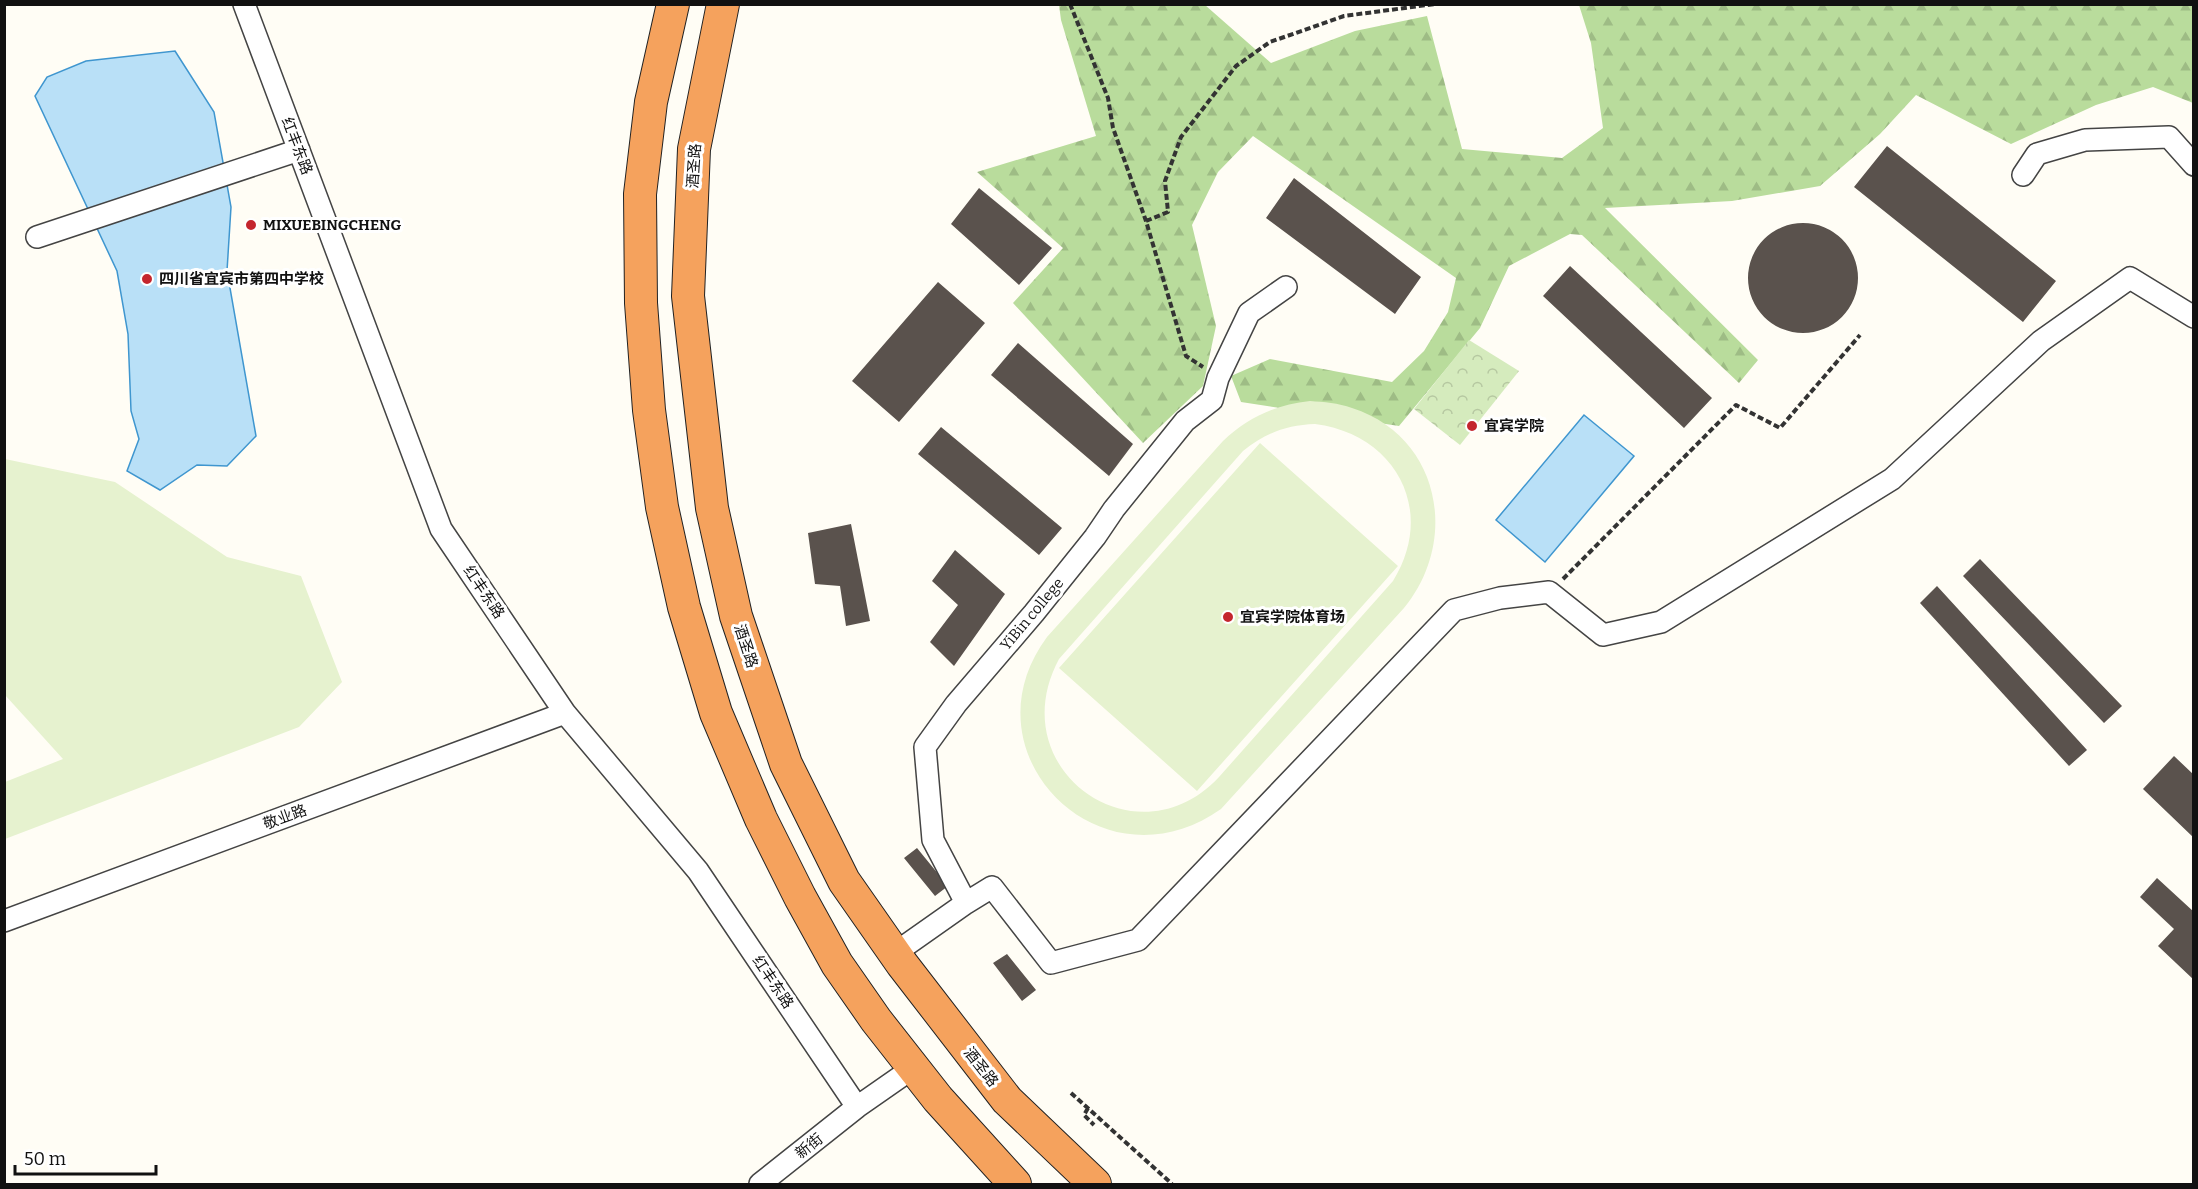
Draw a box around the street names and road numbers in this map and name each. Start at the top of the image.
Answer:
street label: 红丰东路 [278,115,316,177]
street label: 酒圣路 [683,143,705,189]
street label: 红丰东路 [460,562,508,622]
street label: YiBin college [997,574,1067,654]
street label: 酒圣路 [730,622,762,670]
street label: 敬业路 [261,801,309,833]
street label: 红丰东路 [749,952,797,1012]
street label: 酒圣路 [960,1044,1002,1090]
street label: 新街 [792,1130,826,1162]

